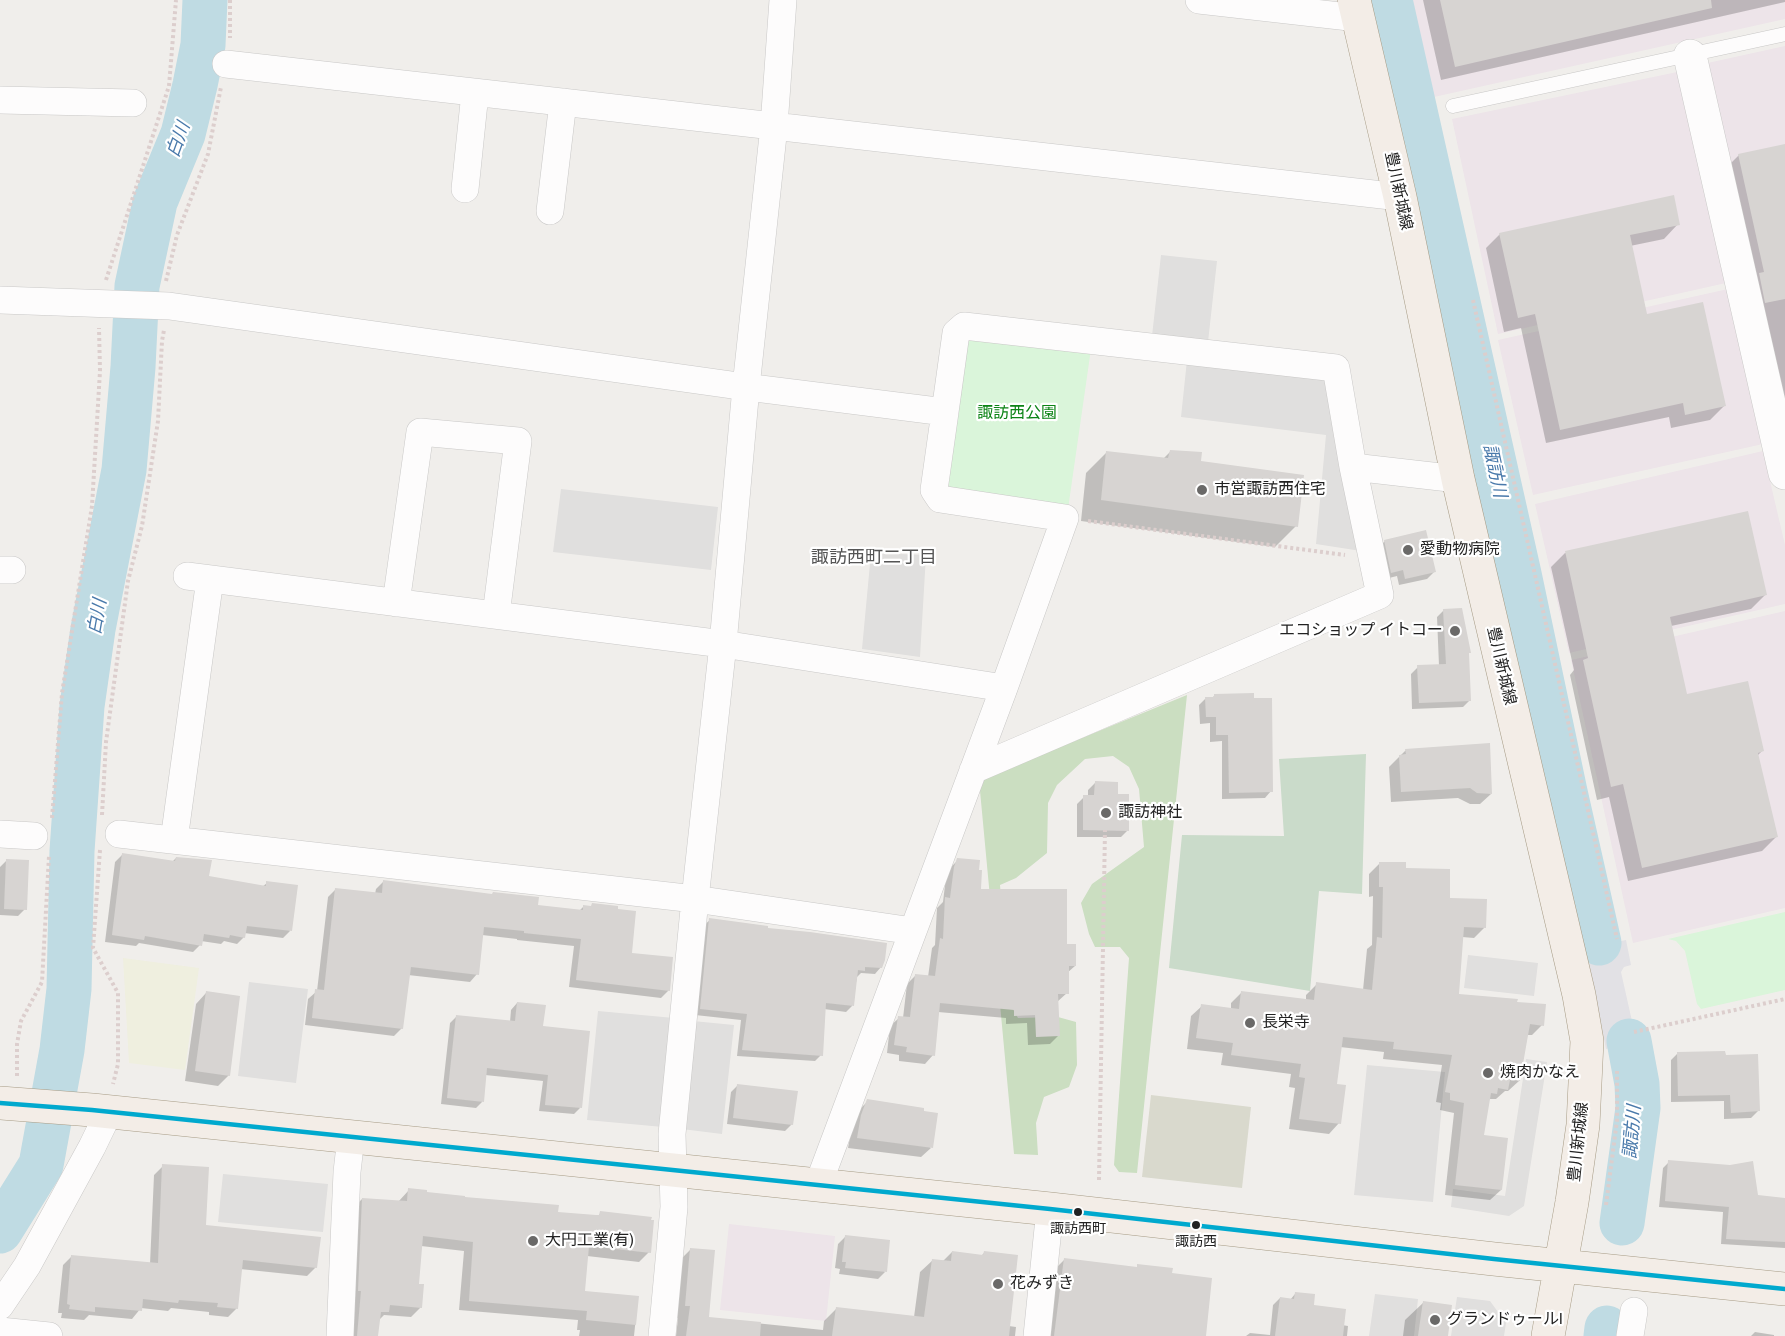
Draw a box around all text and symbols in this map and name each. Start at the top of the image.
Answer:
water label: 白川 [163,119,195,161]
street label: 豊川新城線 [1380,150,1416,232]
park label: 諏訪西公園 [977,404,1057,424]
water label: 諏訪川 [1478,442,1510,500]
place label: 市営諏訪西住宅 [1214,480,1326,500]
marker: 市営諏訪西住宅 [1195,483,1209,497]
place label: 愛動物病院 [1420,540,1500,560]
marker: 愛動物病院 [1401,543,1415,557]
district label: 諏訪西町二丁目 [811,547,937,569]
water label: 白川 [84,597,112,637]
place label: エコショップ イトコー [1279,621,1443,641]
marker: エコショップ イトコー [1448,624,1462,638]
street label: 豊川新城線 [1483,625,1519,707]
place label: 諏訪神社 [1118,803,1182,823]
marker: 諏訪神社 [1099,806,1113,820]
place label: 長栄寺 [1262,1013,1310,1033]
marker: 長栄寺 [1243,1016,1257,1030]
place label: 焼肉かなえ [1500,1063,1580,1083]
marker: 焼肉かなえ [1481,1066,1495,1080]
street label: 豊川新城線 [1565,1101,1593,1183]
water label: 諏訪川 [1620,1104,1646,1160]
marker: 諏訪西町 [1072,1206,1084,1218]
marker: 諏訪西 [1190,1219,1202,1231]
place label: 諏訪西町 [1050,1221,1106,1237]
place label: 大円工業(有) [545,1231,634,1251]
marker: 大円工業(有) [526,1234,540,1248]
place label: 諏訪西 [1175,1234,1217,1250]
place label: 花みずき [1010,1274,1074,1294]
marker: 花みずき [991,1277,1005,1291]
place label: グランドゥールI [1447,1310,1563,1330]
marker: グランドゥールI [1428,1313,1442,1327]

